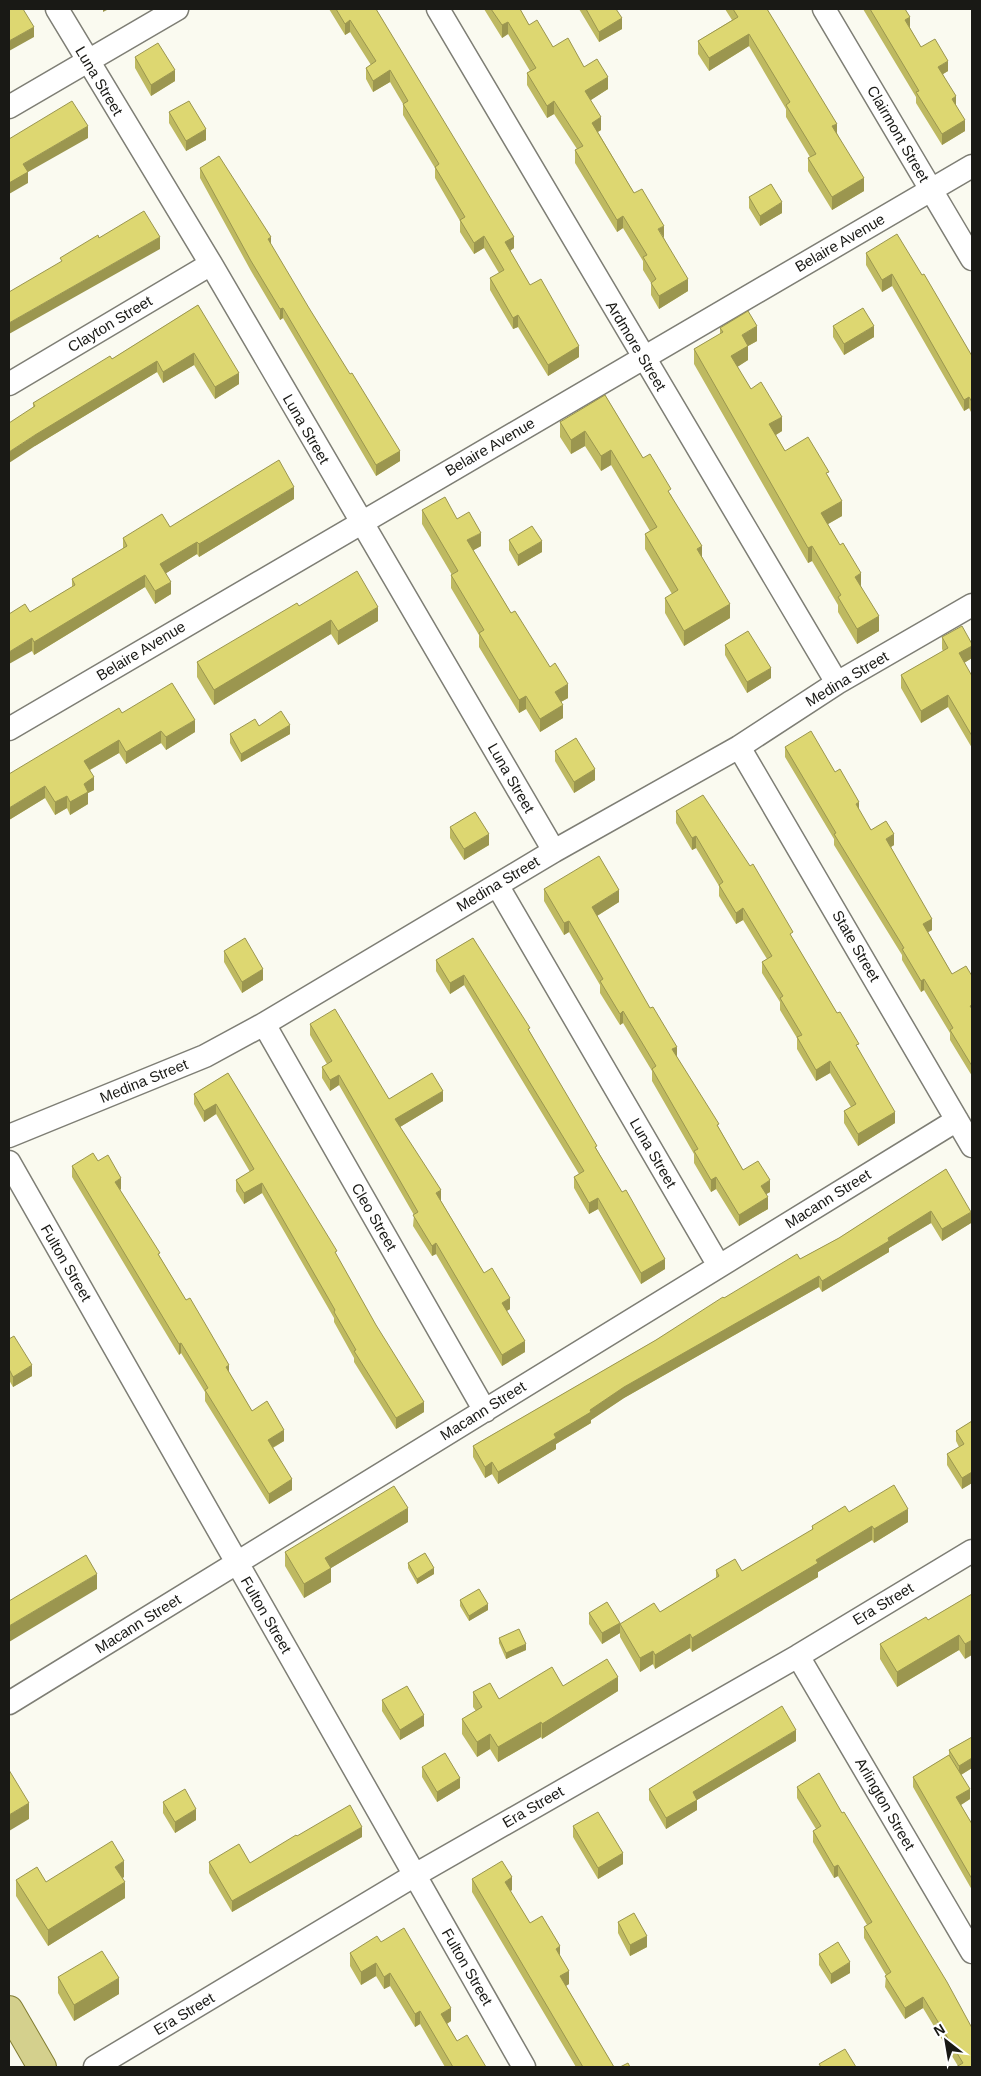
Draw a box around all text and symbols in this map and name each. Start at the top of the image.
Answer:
street label: Luna Street [72,43,127,119]
street label: Clairmont Street [864,83,933,186]
street label: Belaire Avenue [792,210,888,275]
street label: Clayton Street [65,291,156,355]
street label: Ardmore Street [603,298,670,394]
street label: Luna Street [280,391,334,467]
street label: Belaire Avenue [442,414,538,479]
street label: Belaire Avenue [93,617,188,684]
street label: Medina Street [802,647,892,710]
street label: Luna Street [485,740,539,816]
street label: Medina Street [453,852,543,915]
street label: State Street [829,907,884,985]
street label: Medina Street [97,1055,191,1106]
street label: Luna Street [627,1115,681,1191]
street label: Macann Street [782,1165,874,1232]
street label: Cleo Street [348,1180,401,1254]
street label: Fulton Street [38,1221,96,1305]
street label: Macann Street [437,1377,529,1444]
street label: Fulton Street [238,1573,296,1657]
street label: Era Street [849,1578,917,1628]
street label: Macann Street [92,1590,184,1657]
street label: Arlington Street [852,1755,919,1853]
street label: Era Street [499,1782,567,1831]
street label: Fulton Street [439,1925,497,2009]
street label: Era Street [150,1988,218,2038]
north arrow [921,2016,971,2066]
text: N [931,2020,948,2039]

